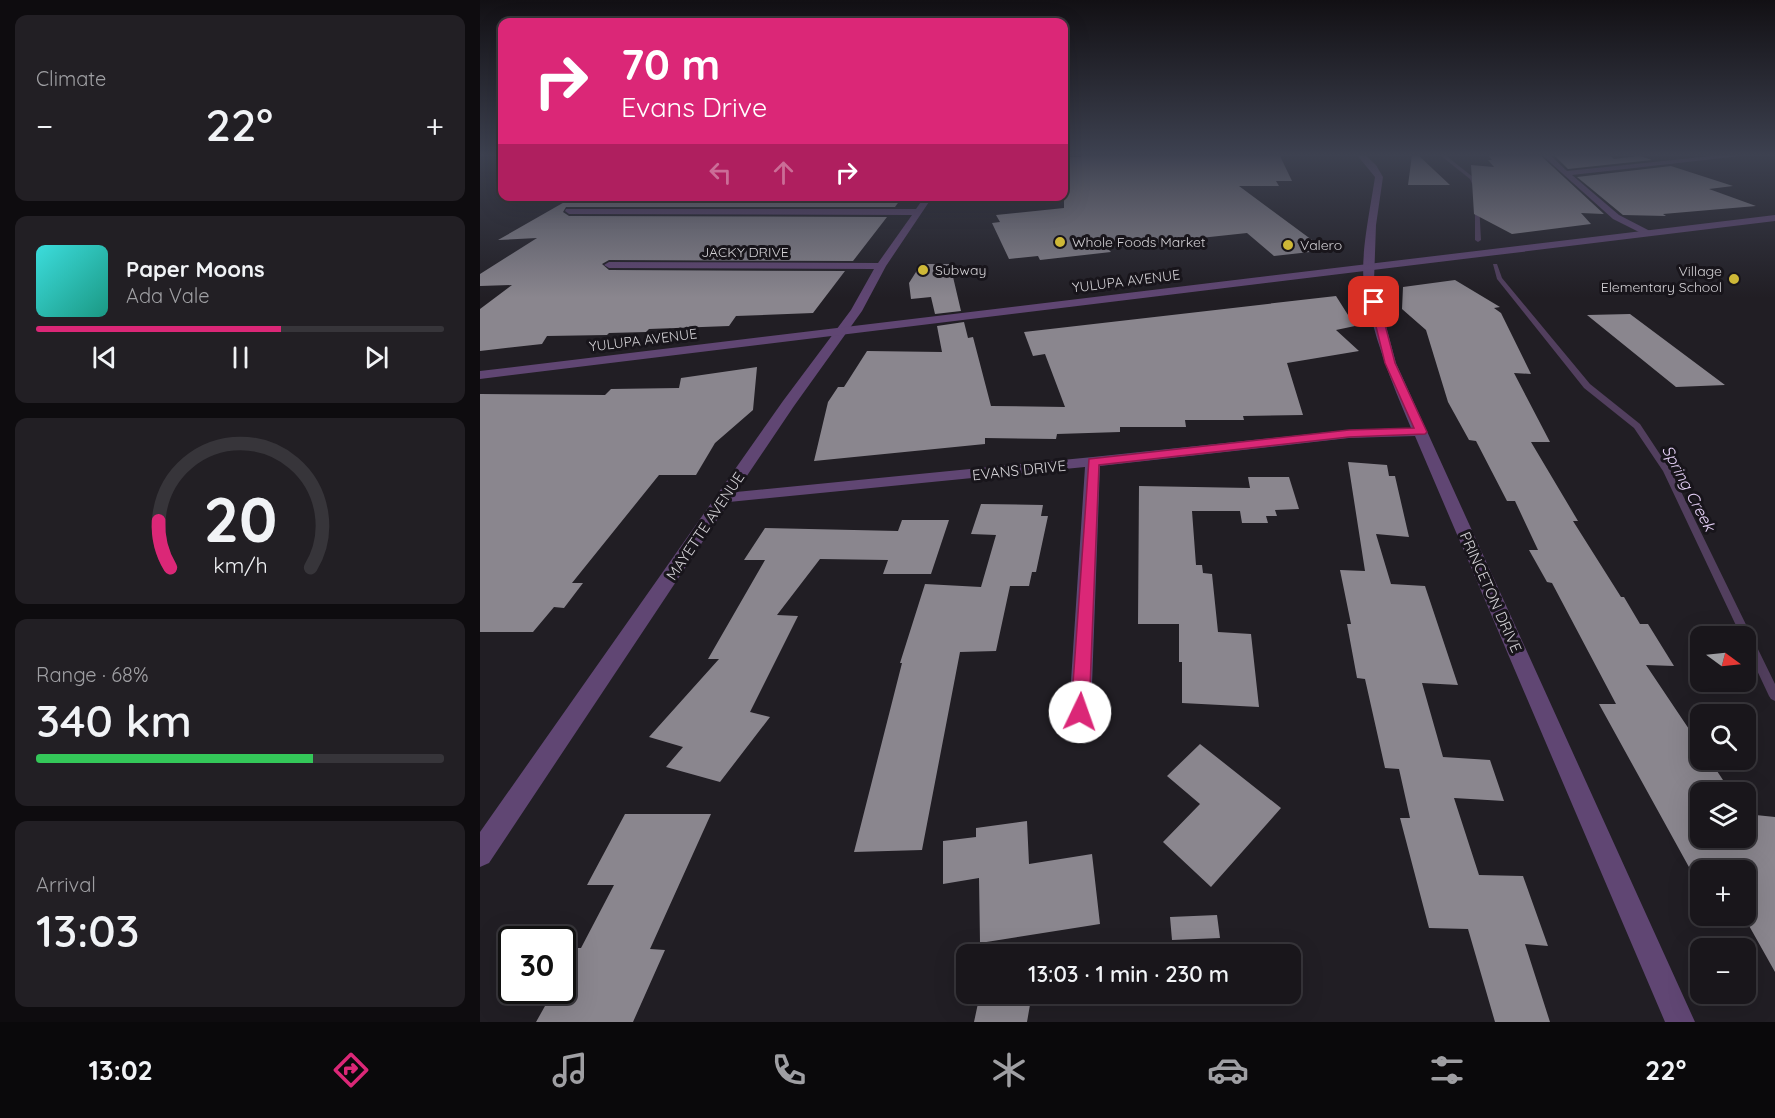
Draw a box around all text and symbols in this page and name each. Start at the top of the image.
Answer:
text: 70 m [621,38,720,91]
icon: right [522,42,600,120]
text: Climate [36,66,106,91]
text: Evans Drive [621,90,767,124]
text: 22° [206,96,273,152]
text: − [36,105,53,146]
text: + [425,105,444,146]
icon: left [704,156,737,189]
icon: ahead [767,156,800,189]
icon: right [830,156,863,189]
place label: Whole Foods Market [1072,233,1206,251]
marker: Whole Foods Market [1053,235,1067,249]
place label: Valero [1300,236,1342,254]
marker: Valero [1281,238,1295,252]
street label: JACKY DRIVE [701,243,789,261]
text: Paper Moons [126,255,265,283]
place label: Subway [935,261,986,279]
place label: Village Elementary School [1601,262,1722,296]
marker: Subway [916,263,930,277]
street label: YULUPA AVENUE [1071,265,1181,297]
marker: Village Elementary School [1727,272,1741,286]
pin [1348,276,1399,327]
text: Ada Vale [126,283,210,308]
icon: arrive [1357,285,1390,318]
street label: YULUPA AVENUE [588,324,698,356]
icon: previous [88,341,121,374]
icon: pause [224,341,257,374]
icon: next [360,341,393,374]
water label: Spring Creek [1658,441,1721,536]
street label: EVANS DRIVE [971,456,1067,484]
street label: MAYETTE AVENUE [662,468,748,584]
text: 20 [203,480,277,558]
street label: PRINCETON DRIVE [1456,529,1526,655]
text: km/h [213,552,267,578]
north arrow [1690,626,1756,692]
map controls [1690,626,1756,1004]
text: Range · 68% [36,662,148,687]
position arrow [1048,680,1112,744]
text: 340 km [36,692,192,748]
button: search [1690,704,1756,770]
button: layers [1690,782,1756,848]
button: + [1690,860,1756,926]
text: Arrival [36,872,96,897]
text: 13:03 [36,902,140,958]
speed limit sign: 30 [498,926,576,1004]
button: − [1690,938,1756,1004]
text: 13:03 · 1 min · 230 m [1028,960,1229,988]
icon: directions [330,1049,372,1091]
icon: music [549,1049,591,1091]
icon: phone [768,1049,810,1091]
icon: climate [988,1049,1030,1091]
icon: car [1207,1049,1249,1091]
icon: filters [1426,1049,1468,1091]
text: 13:02 [89,1053,153,1087]
text: 22° [1645,1053,1686,1087]

